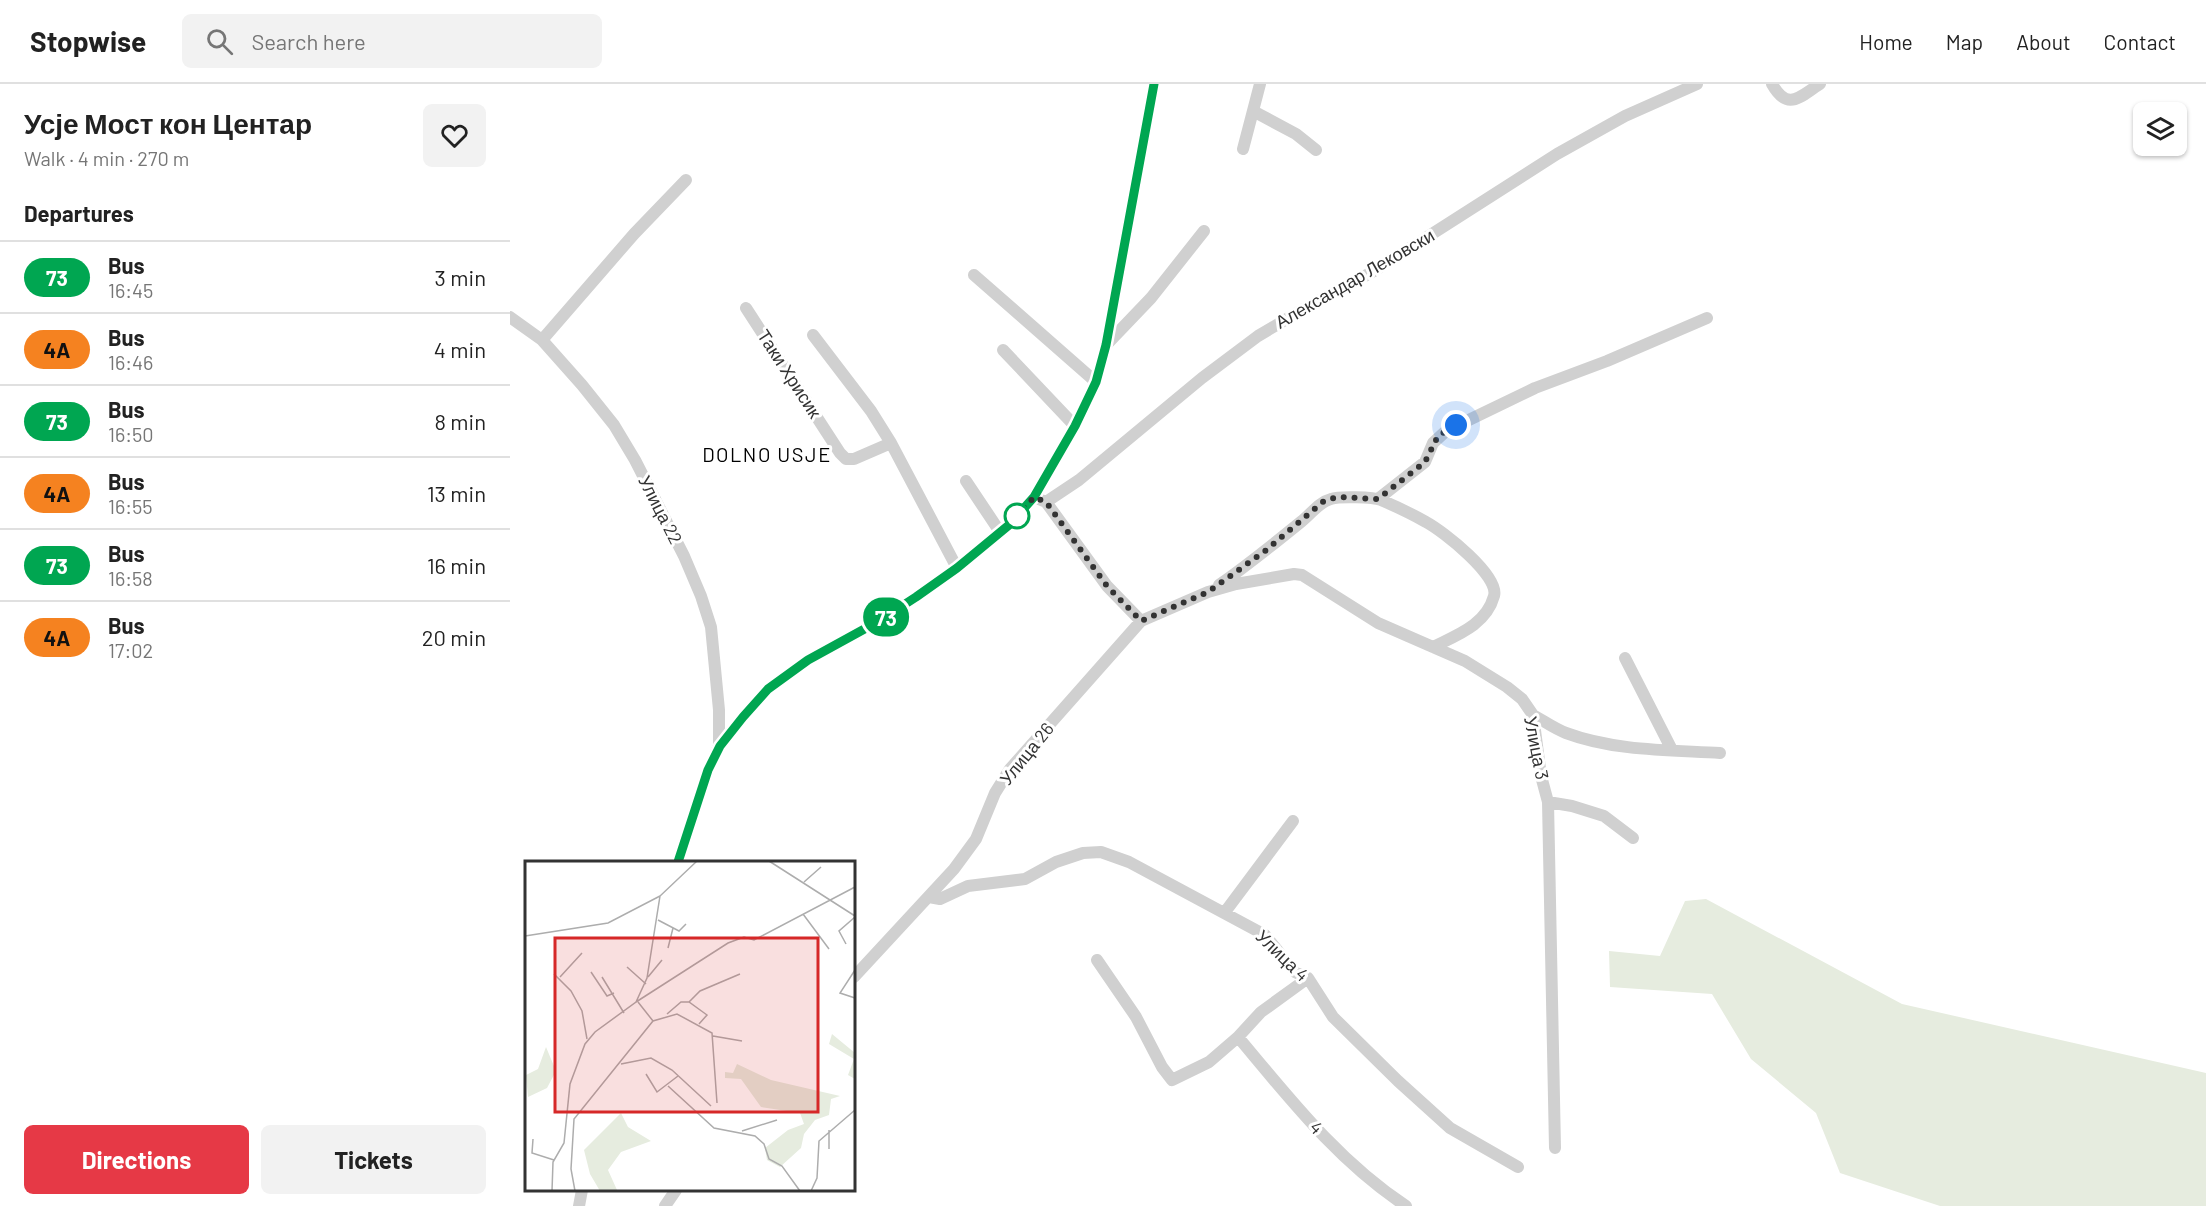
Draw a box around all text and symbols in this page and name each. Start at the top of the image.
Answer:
search box [182,14,602,68]
text: Stopwise [30,24,146,58]
icon: search [203,25,236,58]
text: Search here [251,28,366,54]
text: Home [1859,29,1913,54]
text: Map [1946,29,1983,54]
text: About [2016,29,2071,54]
text: Contact [2104,29,2176,54]
map controls [2133,102,2187,156]
button: layers [2133,102,2187,156]
button: heart [423,104,486,167]
text: Усје Мост кон Центар [24,106,312,140]
text: Walk · 4 min · 270 m [24,146,189,170]
text: Departures [24,200,134,226]
street label: Александар Лековски [1271,224,1438,333]
text: Bus [108,252,145,278]
text: 3 min [435,264,486,290]
text: 73 [46,265,68,290]
text: 16:45 [108,278,153,302]
text: Bus [108,324,145,350]
street label: Таки Хрисик [753,325,827,422]
text: 4 min [434,336,486,362]
text: 4A [44,337,70,362]
text: 16:46 [108,350,153,374]
text: Bus [108,396,145,422]
text: 8 min [434,408,486,434]
text: 73 [46,409,68,434]
your location [1441,410,1471,440]
text: 16:50 [108,422,154,446]
district label: DOLNO USJE [702,442,832,466]
text: Bus [108,468,145,494]
street label: Улица 22 [634,472,687,548]
text: 13 min [427,480,486,506]
text: 4A [44,481,70,506]
text: 16:55 [108,494,153,518]
unlabelled marker [1004,503,1030,529]
text: Bus [108,540,145,566]
text: 16 min [427,552,486,578]
text: 73 [46,553,68,578]
text: 16:58 [108,566,153,590]
line badge: 73 [859,598,913,636]
text: 73 [875,605,897,630]
text: Bus [108,612,145,638]
text: 20 min [422,624,486,650]
text: 4A [44,625,70,650]
text: 17:02 [108,638,153,662]
street label: Улица 3 [1520,714,1554,781]
street label: Улица 26 [995,718,1058,789]
inset map [525,861,855,1191]
street label: Улица 4 [1252,925,1314,986]
street label: 4 [1305,1116,1328,1138]
button: Directions [24,1125,249,1194]
button: Tickets [261,1125,486,1194]

